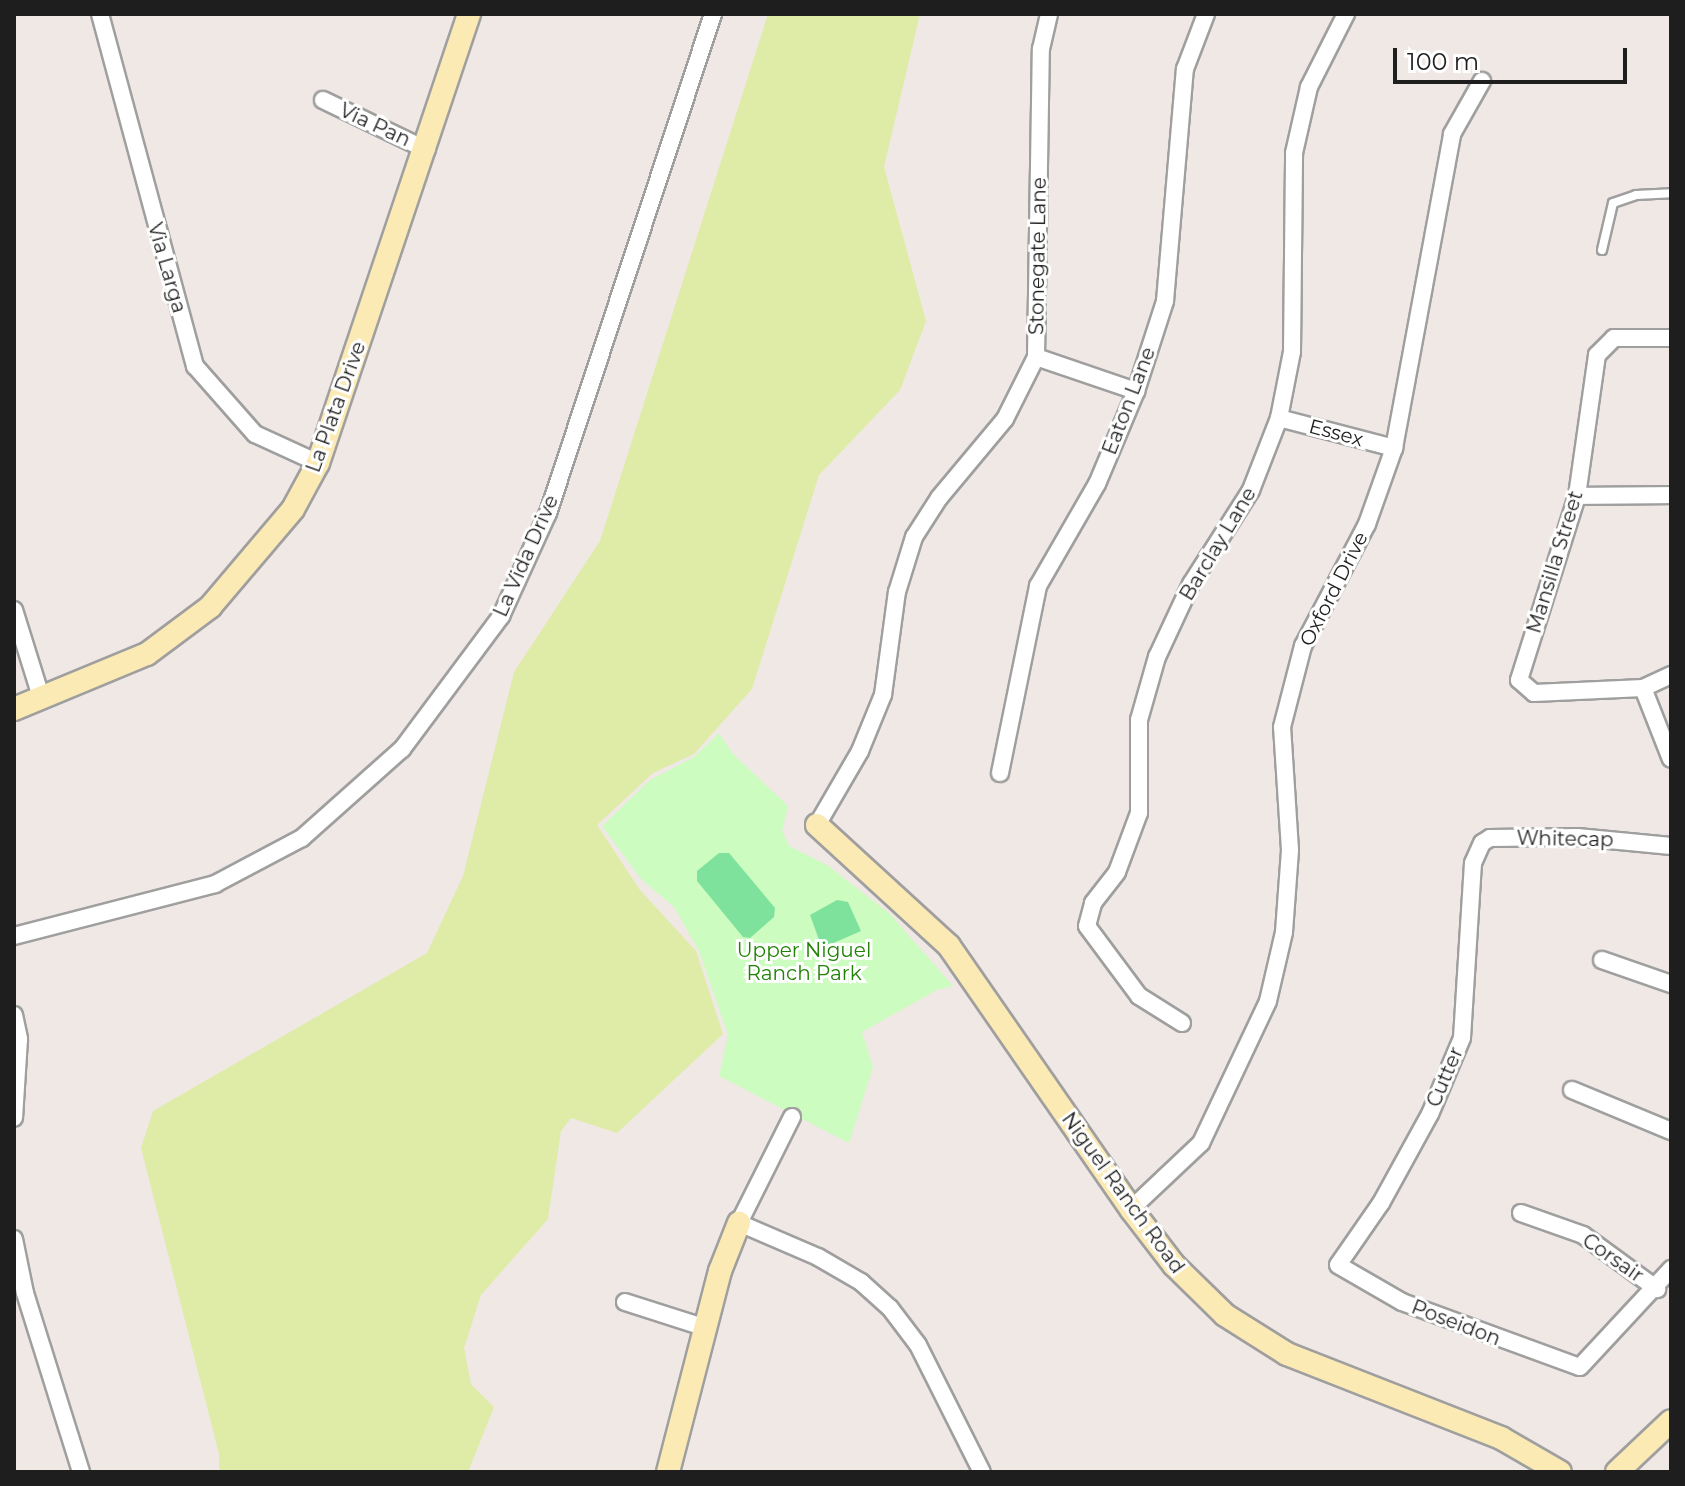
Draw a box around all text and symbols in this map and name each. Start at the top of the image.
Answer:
scale bar [1397,32,1631,82]
text: 100 m [1407,47,1479,76]
street label: Via Pan [336,98,414,152]
street label: Stonegate Lane [1025,177,1051,335]
street label: Via Larga [143,220,191,316]
street label: La Plata Drive [301,338,371,476]
street label: Eaton Lane [1098,344,1160,458]
street label: Essex [1306,414,1366,452]
street label: Barclay Lane [1175,483,1261,605]
street label: Mansilla Street [1522,488,1588,636]
street label: La Vida Drive [488,491,564,621]
street label: Oxford Drive [1295,528,1373,650]
street label: Whitecap [1516,826,1614,852]
park label: Upper Niguel Ranch Park [737,938,871,985]
street label: Cutter [1422,1043,1468,1111]
street label: Niguel Ranch Road [1056,1108,1190,1278]
street label: Corsair [1578,1228,1648,1288]
street label: Poseidon [1408,1295,1504,1351]

